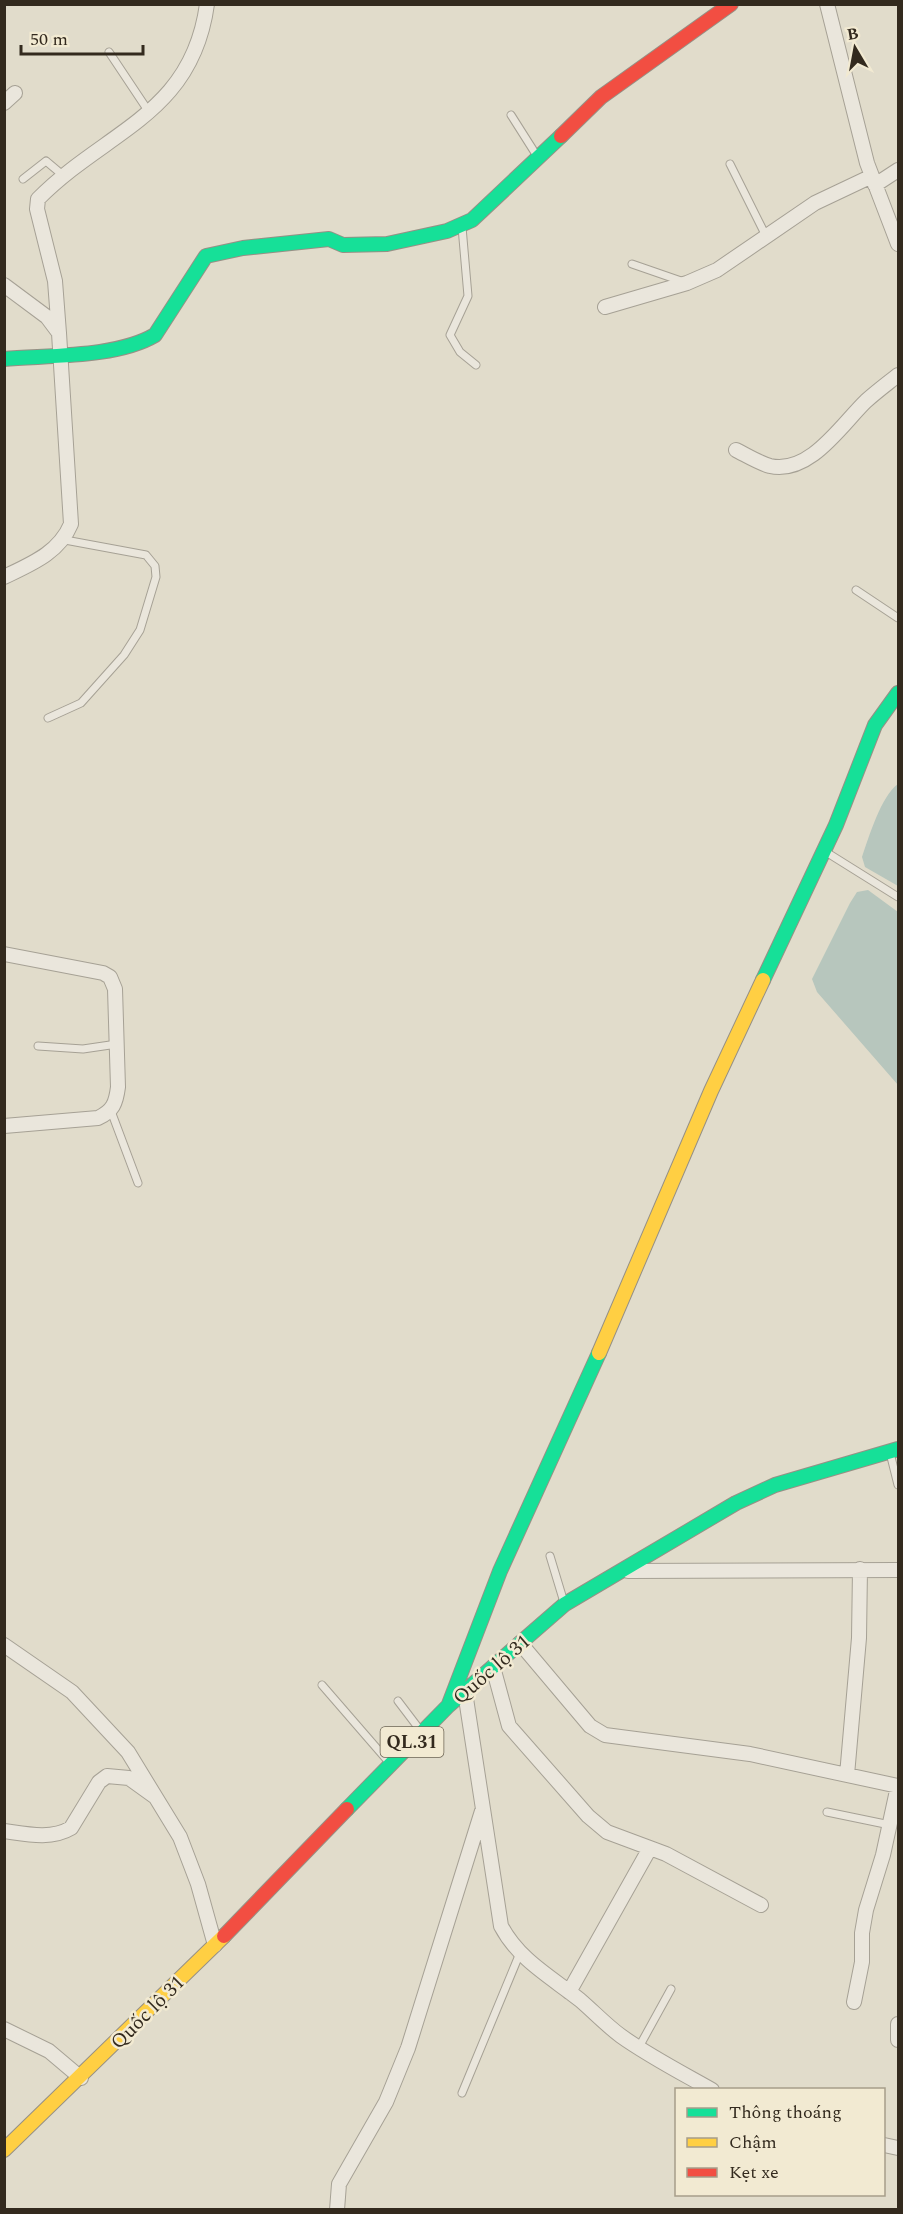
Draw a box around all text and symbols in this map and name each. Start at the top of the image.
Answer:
scale bar [21,18,142,56]
north arrow [825,18,885,78]
text: B [845,21,860,47]
text: 50 m [30,26,68,53]
street label: Quốc lộ 31 [446,1627,537,1712]
road number: QL.31 [380,1727,444,1757]
street label: Quốc lộ 31 [104,1969,192,2057]
legend [675,2088,885,2196]
text: Thông thoáng [729,2099,842,2126]
text: Chậm [729,2129,777,2156]
text: Kẹt xe [729,2159,779,2186]

